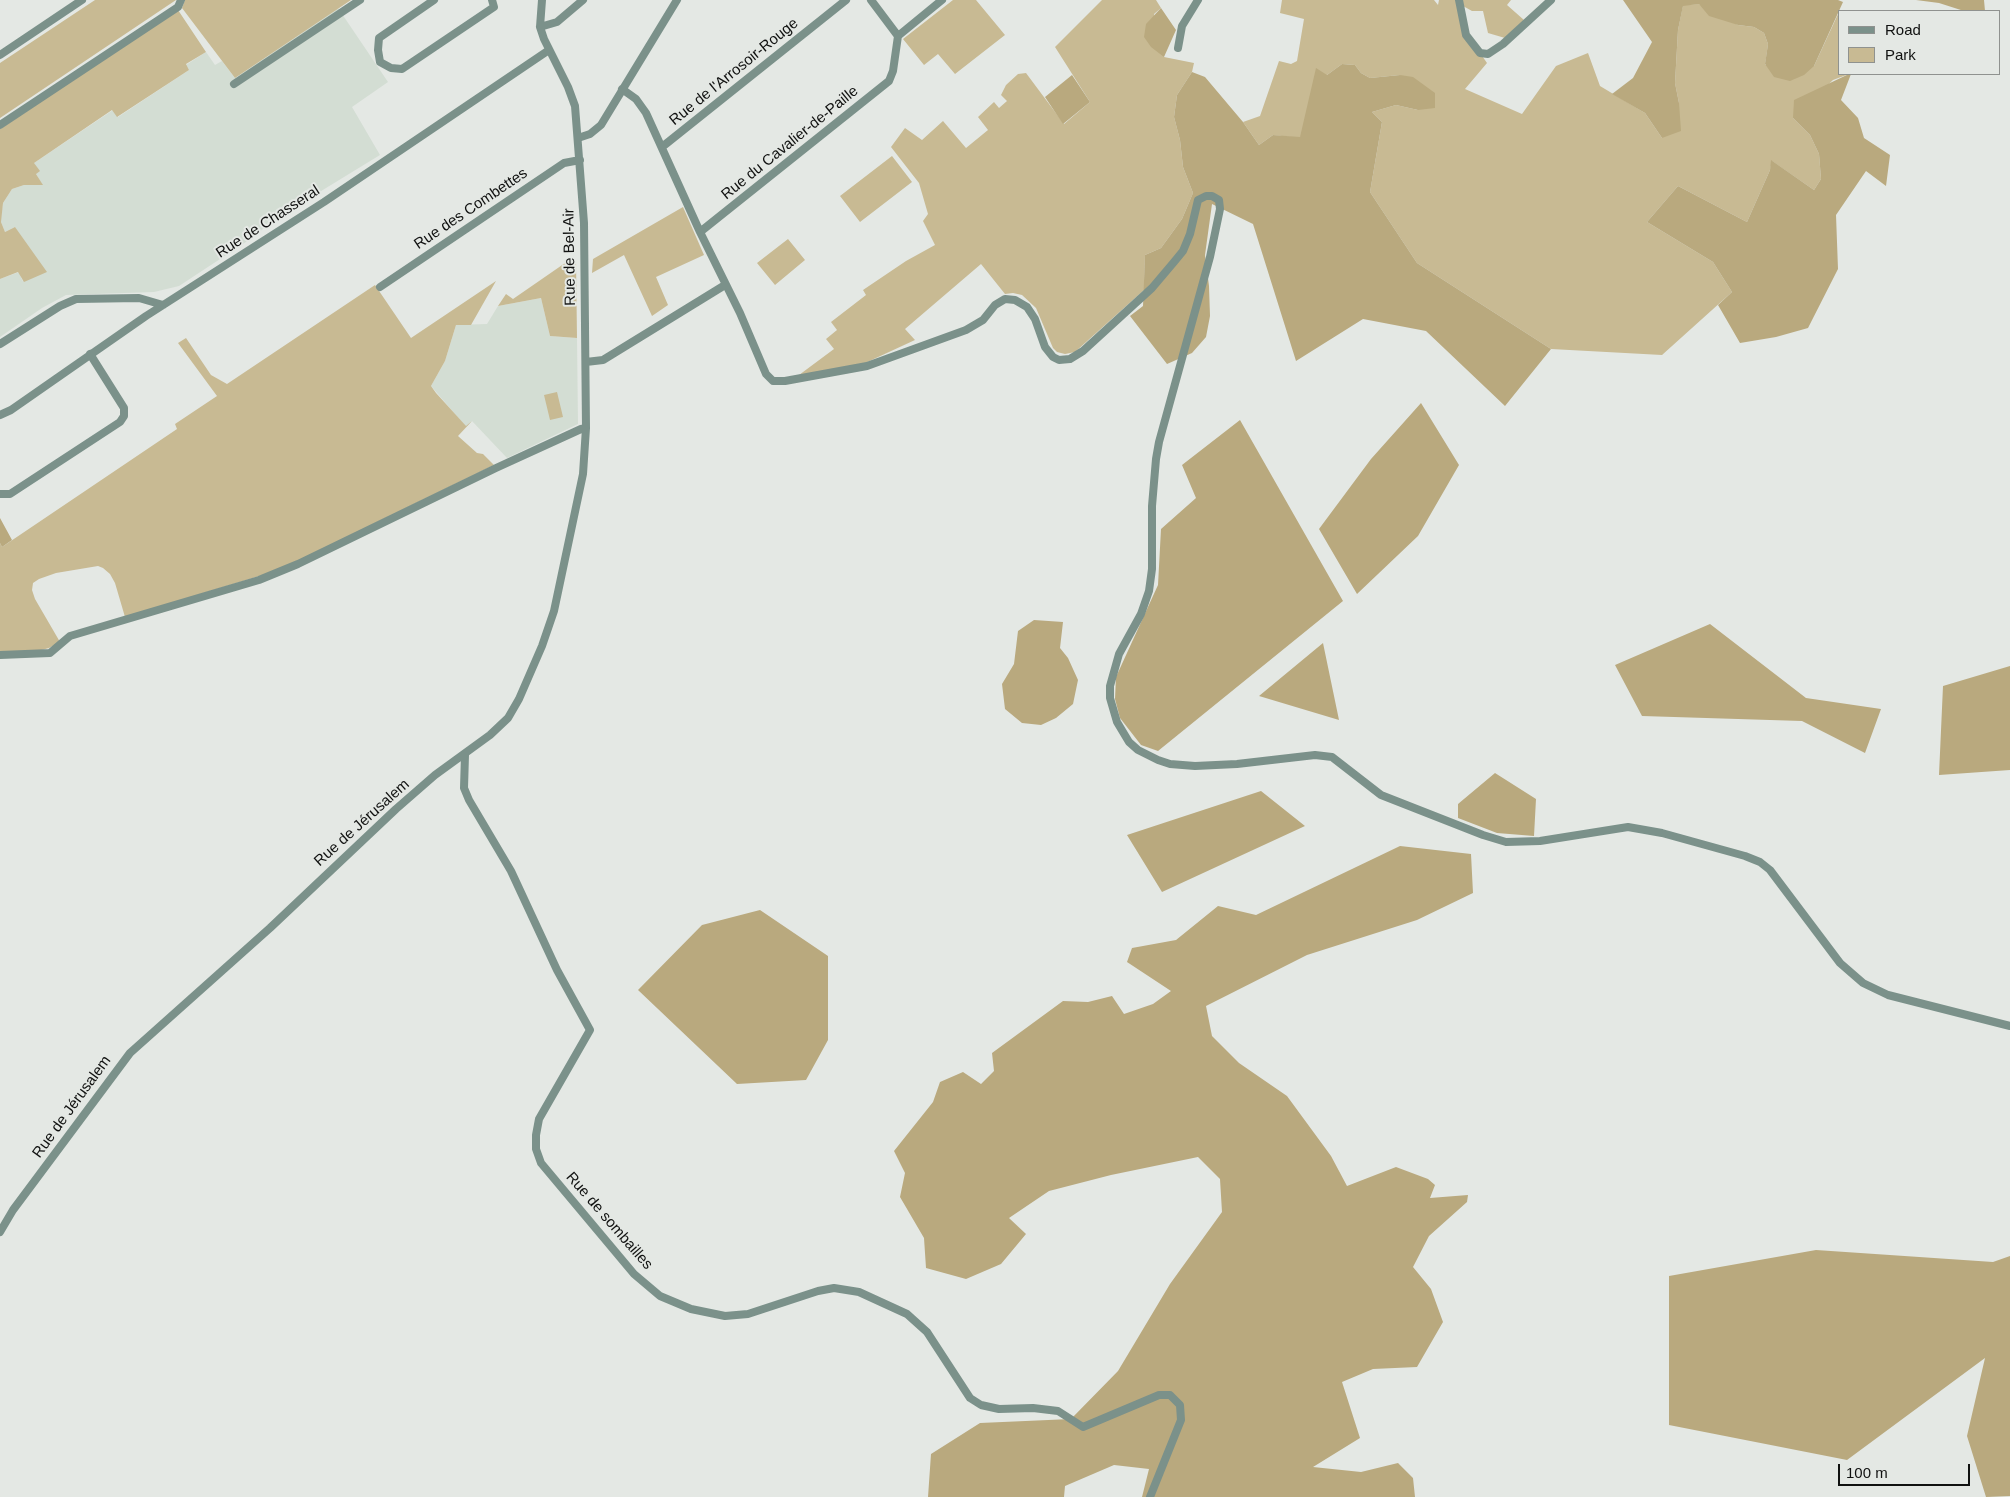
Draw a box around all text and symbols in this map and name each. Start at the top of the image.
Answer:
legend [1838,10,2000,75]
street label: Rue de l'Arrosoir-Rouge [666,15,802,129]
text: Road [1885,21,1921,38]
text: Park [1885,46,1916,63]
street label: Rue du Cavalier-de-Paille [718,82,862,204]
street label: Rue des Combettes [411,164,531,254]
street label: Rue de Chasseral [213,182,323,262]
street label: Rue de Bel-Air [560,208,580,306]
street label: Rue de Jérusalem [311,776,413,870]
street label: Rue de Jérusalem [29,1052,115,1162]
street label: Rue de sombailles [562,1169,656,1273]
scale bar [1840,1454,1972,1486]
text: 100 m [1846,1464,1888,1481]

